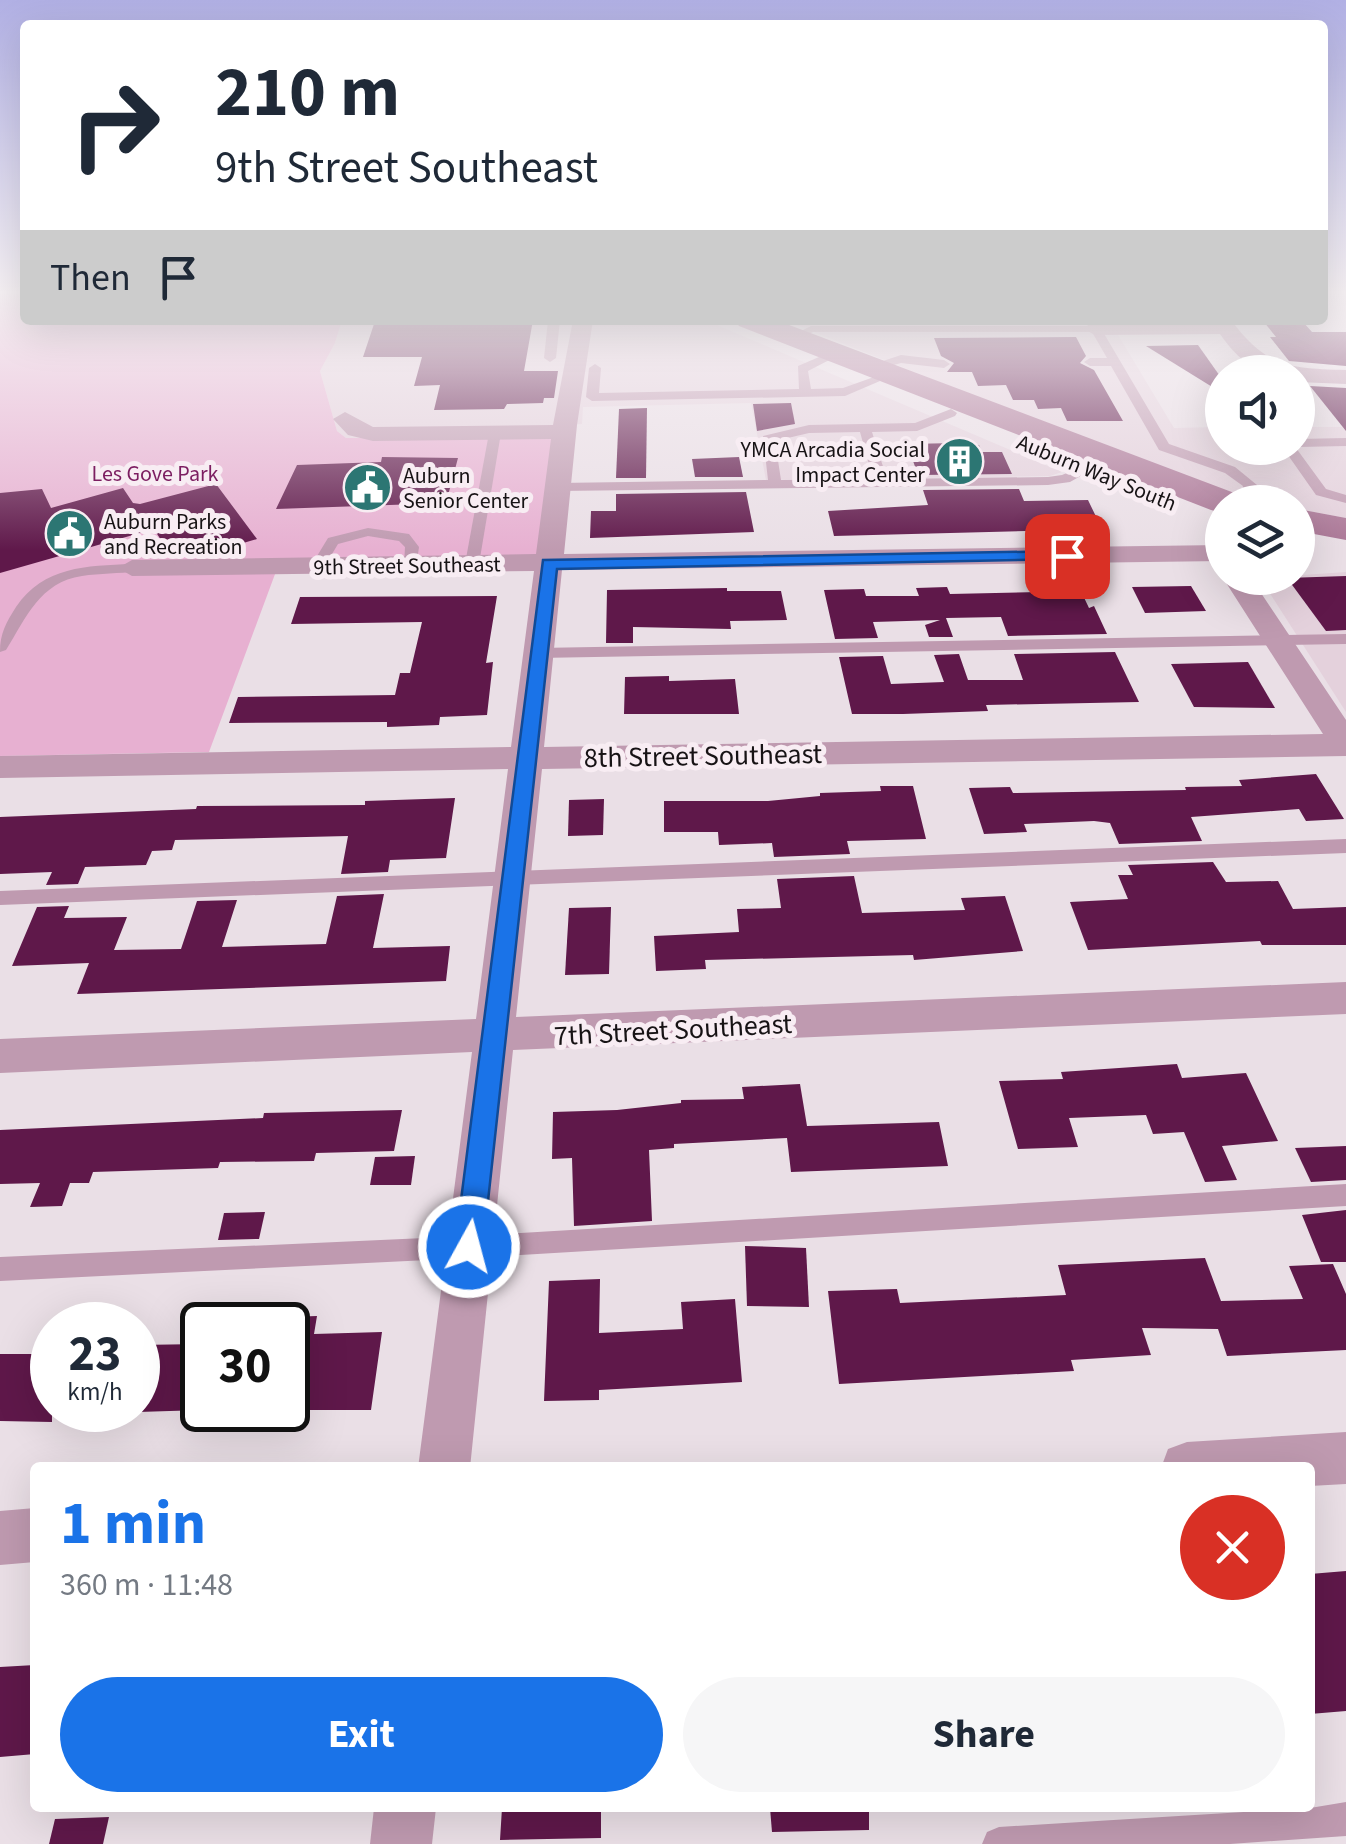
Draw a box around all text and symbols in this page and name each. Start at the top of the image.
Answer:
text: 210 m [215,43,400,143]
icon: right [50,60,180,190]
text: 9th Street Southeast [215,136,598,200]
icon: arrive [151,250,206,305]
text: Then [50,251,131,305]
map controls [1205,355,1315,595]
button: sound [1205,355,1315,465]
street label: Auburn Way South [1012,426,1181,520]
place label: YMCA Arcadia Social Impact Center [739,434,925,491]
building icon: YMCA Arcadia Social Impact Center [934,436,986,488]
park label: Les Gove Park [91,458,219,490]
place label: Auburn Senior Center [403,460,529,517]
public building icon: Auburn Senior Center [342,462,394,514]
button: layers [1205,485,1315,595]
place label: Auburn Parks and Recreation [104,506,243,563]
public building icon: Auburn Parks and Recreation [43,508,95,560]
pin [1025,514,1110,599]
icon: arrive [1040,529,1095,584]
street label: 9th Street Southeast [313,548,501,584]
street label: 8th Street Southeast [584,734,823,778]
street label: 7th Street Southeast [553,1004,794,1056]
position arrow [417,1195,521,1299]
speed limit sign: 30 [180,1302,310,1432]
text: 23 [69,1319,121,1390]
text: km/h [67,1374,123,1410]
text: 1 min [60,1482,206,1567]
button: close [1180,1495,1285,1600]
text: 360 m · 11:48 [60,1562,233,1608]
button: Exit [60,1677,663,1792]
button: Share [683,1677,1285,1792]

